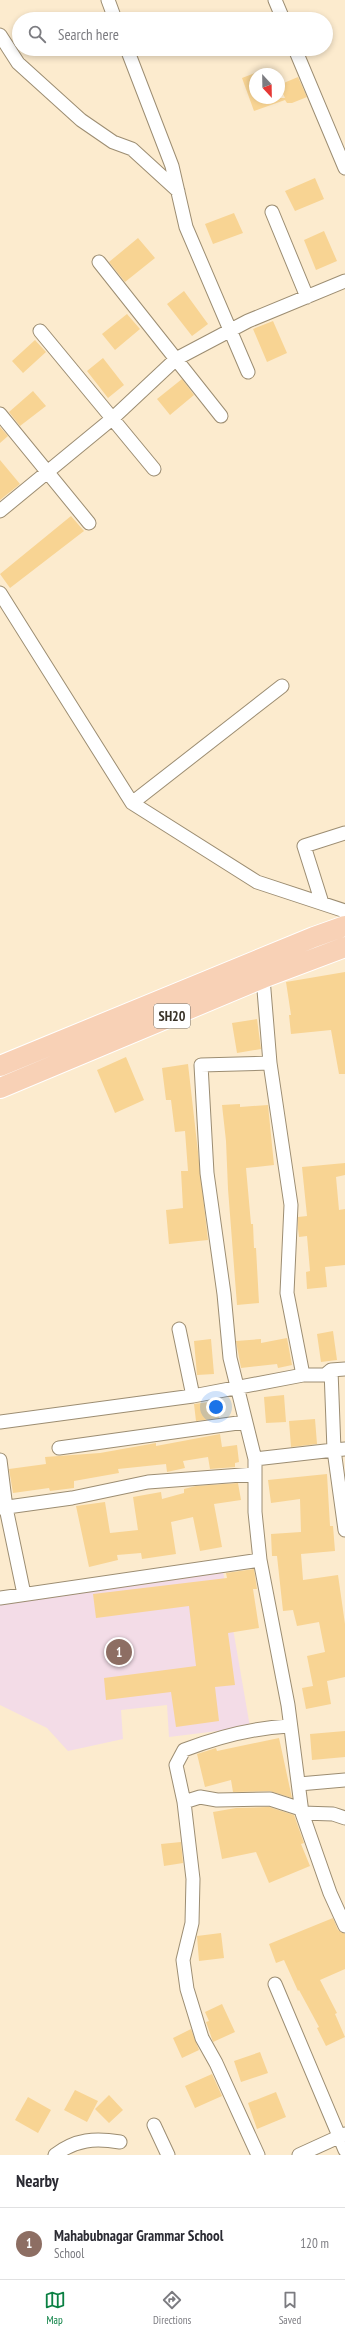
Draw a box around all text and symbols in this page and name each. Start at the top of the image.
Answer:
search box [12,12,333,56]
icon: search [26,23,48,45]
text: Search here [58,25,119,44]
north arrow [249,68,285,104]
road number: SH20 [154,1004,190,1028]
your location [206,1397,226,1417]
pin: 1 [106,1637,132,1667]
text: Nearby [16,2170,59,2192]
text: Mahabubnagar Grammar School [54,2226,223,2245]
text: 1 [26,2235,32,2252]
text: 120 m [300,2235,329,2252]
text: School [54,2245,84,2262]
tab: Map [44,2289,66,2327]
tab: Directions [153,2289,191,2327]
tab: Saved [279,2289,301,2327]

